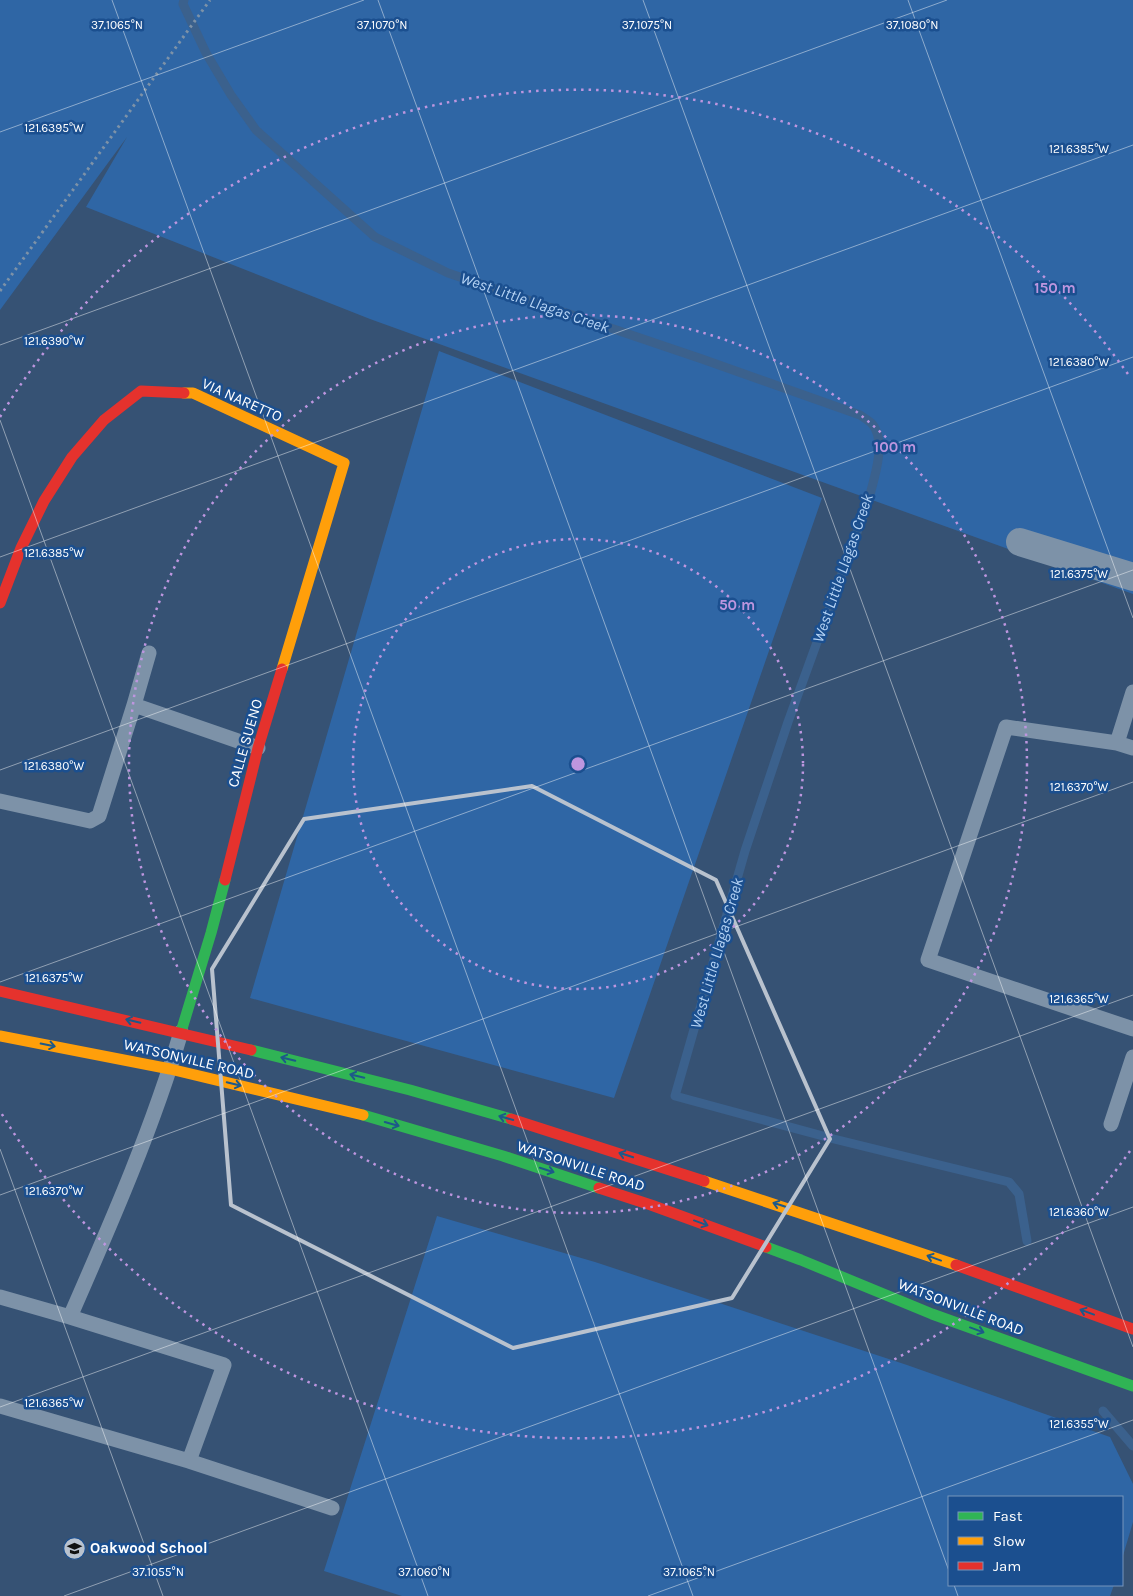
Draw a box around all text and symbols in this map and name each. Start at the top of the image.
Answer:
text: 37.1065°N [91,18,143,32]
text: 37.1070°N [356,18,408,32]
text: 37.1075°N [622,18,672,32]
text: 37.1080°N [886,18,938,32]
text: 121.6395°W [24,121,84,135]
text: 121.6385°W [1049,142,1109,156]
water label: West Little Llagas Creek [458,268,613,337]
text: 150 m [1034,279,1076,297]
text: 121.6390°W [24,334,84,348]
text: 121.6380°W [1049,355,1109,369]
street label: VIA NARETTO [199,374,285,426]
text: 100 m [874,438,916,456]
water label: West Little Llagas Creek [808,490,877,645]
text: 121.6385°W [24,546,84,560]
text: 121.6375°W [1050,567,1108,581]
text: 50 m [719,596,755,614]
street label: CALLE SUENO [224,697,266,789]
centre of rings [569,755,587,773]
text: 121.6380°W [24,759,84,773]
text: 121.6370°W [1050,780,1109,794]
water label: West Little Llagas Creek [686,875,747,1031]
text: 121.6375°W [25,971,83,985]
text: 121.6365°W [1049,992,1109,1006]
one-way arrow [125,1016,141,1025]
street label: WATSONVILLE ROAD [122,1035,256,1083]
one-way arrow [39,1041,55,1051]
one-way arrow [280,1053,296,1063]
one-way arrow [349,1071,365,1080]
one-way arrow [226,1080,242,1089]
one-way arrow [498,1112,514,1122]
one-way arrow [383,1119,399,1129]
street label: WATSONVILLE ROAD [515,1137,647,1195]
one-way arrow [618,1149,634,1159]
one-way arrow [539,1166,555,1176]
text: 121.6370°W [25,1184,84,1198]
one-way arrow [773,1200,789,1210]
text: 121.6360°W [1049,1205,1109,1219]
one-way arrow [693,1219,708,1228]
one-way arrow [926,1252,942,1262]
street label: WATSONVILLE ROAD [895,1275,1027,1339]
one-way arrow [1080,1307,1096,1316]
one-way arrow [969,1326,985,1335]
text: 121.6365°W [24,1396,84,1410]
text: 121.6355°W [1049,1417,1109,1431]
legend [948,1496,1123,1586]
text: Fast [993,1507,1023,1525]
text: Slow [993,1532,1025,1550]
school or university icon: Oakwood School [62,1536,86,1560]
place label: Oakwood School [90,1539,208,1557]
text: Jam [993,1557,1021,1575]
text: 37.1055°N [132,1565,184,1579]
text: 37.1060°N [398,1565,450,1579]
text: 37.1065°N [663,1565,715,1579]

